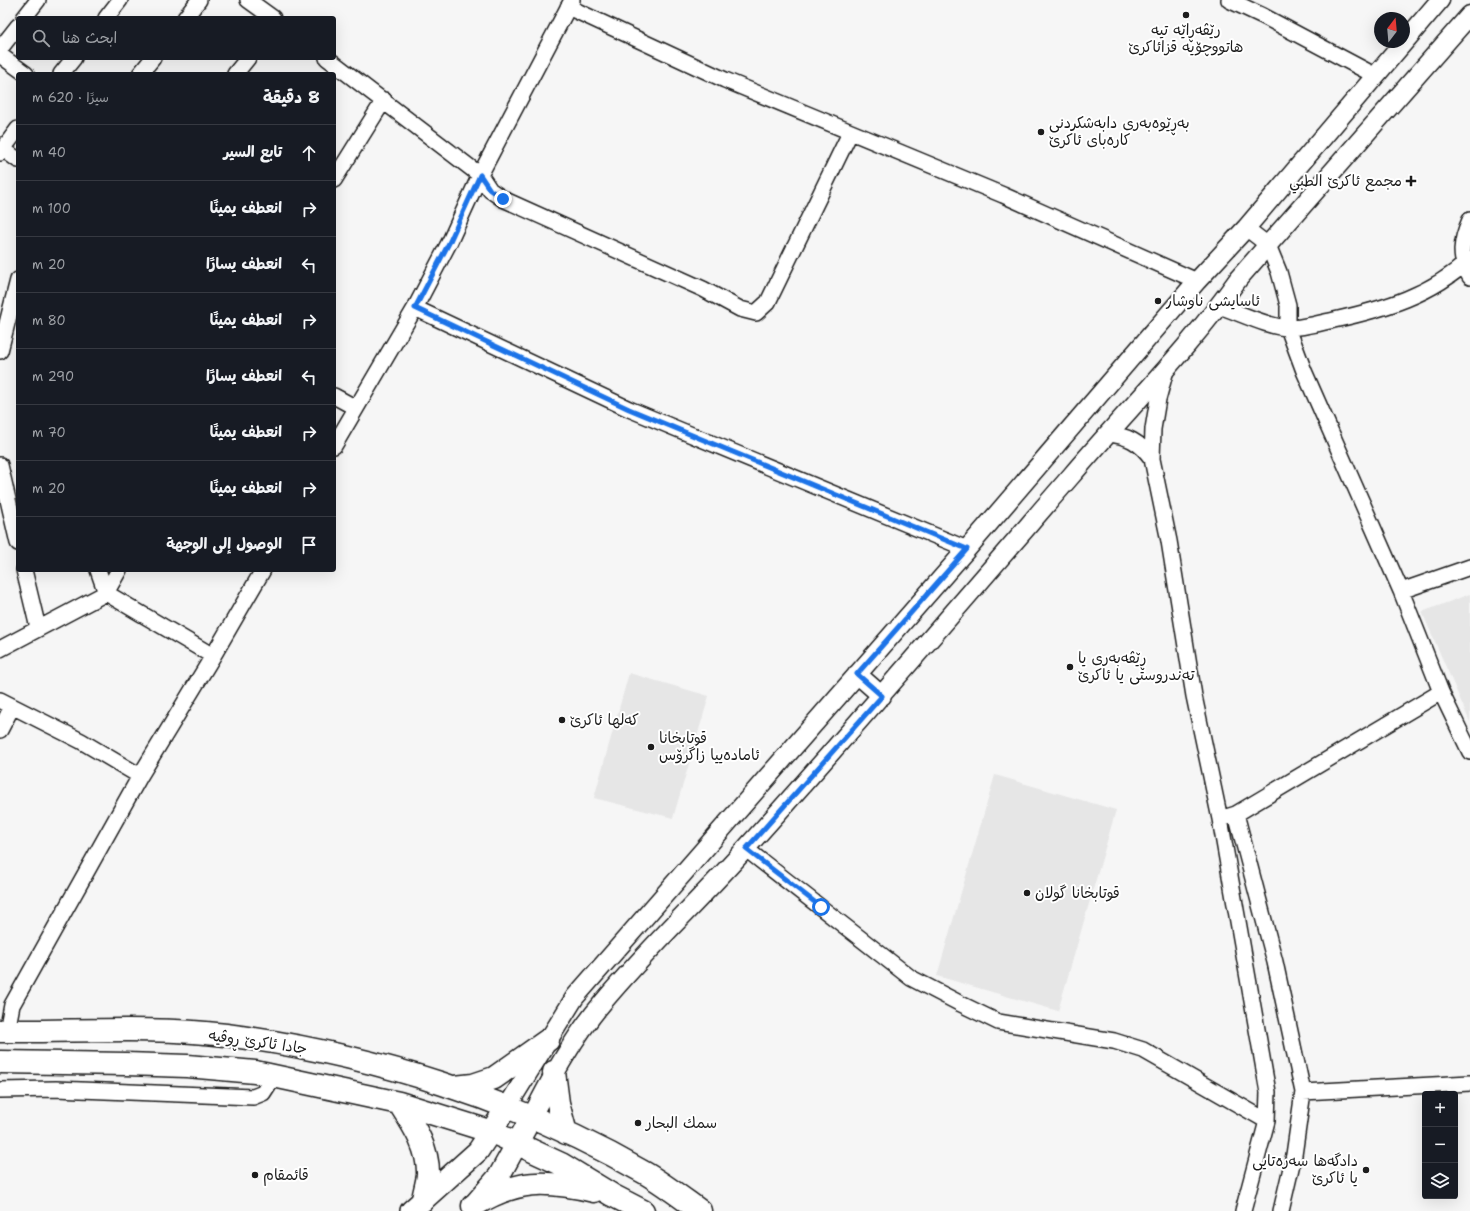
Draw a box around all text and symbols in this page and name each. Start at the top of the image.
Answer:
marker: رێڤەڕاێە تیە هاتووچۆیە قزائاکرێ [1181,10,1191,20]
north arrow [1374,12,1410,48]
search box [16,16,336,60]
place label: رێڤەڕاێە تیە هاتووچۆیە قزائاکرێ [1129,20,1243,57]
icon: search [30,27,52,49]
text: ابحث هنا [62,28,117,48]
text: 8 دقيقة [263,86,320,108]
text: سيرًا · 620 m [32,89,109,106]
place label: بەڕێوەبەری دابەشکردنی کارەبای ئاکرێ [1049,113,1190,150]
marker: بەڕێوەبەری دابەشکردنی کارەبای ئاکرێ [1036,127,1046,137]
text: تابع السير [223,142,282,162]
icon: ahead [298,142,320,164]
text: 40 m [32,144,66,161]
place label: مجمع ئاکرێ الطبي [1289,171,1402,194]
marker: مجمع ئاکرێ الطبي [1405,175,1417,187]
route end [494,190,512,208]
text: انعطف يمينًا [210,198,282,218]
icon: right [298,198,320,220]
text: 100 m [32,200,71,217]
text: انعطف يسارًا [206,254,282,274]
icon: left [298,254,320,276]
text: 20 m [32,256,65,273]
place label: ئاسايشى ناوشار [1165,291,1260,311]
marker: ئاسايشى ناوشار [1153,296,1163,306]
text: انعطف يمينًا [210,310,282,330]
icon: right [298,310,320,332]
text: 80 m [32,312,66,329]
text: انعطف يسارًا [206,366,282,386]
icon: left [298,366,320,388]
text: 290 m [32,368,74,385]
text: انعطف يمينًا [210,422,282,442]
icon: right [298,422,320,444]
text: 70 m [32,424,66,441]
text: انعطف يمينًا [210,478,282,498]
icon: right [298,478,320,500]
text: 20 m [32,480,65,497]
text: الوصول إلى الوجهة [166,534,282,554]
icon: arrive [298,534,320,556]
place label: ڕێڤەبەری یا تەندروستی یا ئاکرێ [1078,648,1195,685]
marker: ڕێڤەبەری یا تەندروستی یا ئاکرێ [1065,662,1075,672]
place label: کەلها ئاکرێ [570,710,639,730]
marker: کەلها ئاکرێ [557,715,567,725]
place label: قوتابخانا ئامادەییا زاگرۆس [659,728,760,765]
marker: قوتابخانا ئامادەییا زاگرۆس [646,742,656,752]
place label: قوتابخانا گولان [1035,883,1120,903]
marker: قوتابخانا گولان [1022,888,1032,898]
route start [812,898,830,916]
street label: جادا ئاکرێ ڕوڤیە [207,1025,309,1062]
map controls [1422,1091,1458,1199]
button: + [1422,1091,1458,1127]
place label: سمك البحار [645,1113,717,1133]
marker: سمك البحار [633,1118,643,1128]
button: − [1422,1127,1458,1163]
place label: دادگەها سەرەتایی یا ئاکرێ [1252,1151,1358,1188]
button: layers [1422,1163,1458,1199]
place label: قائمقام [263,1165,309,1186]
marker: دادگەها سەرەتایی یا ئاکرێ [1361,1165,1371,1175]
marker: قائمقام [250,1170,260,1180]

